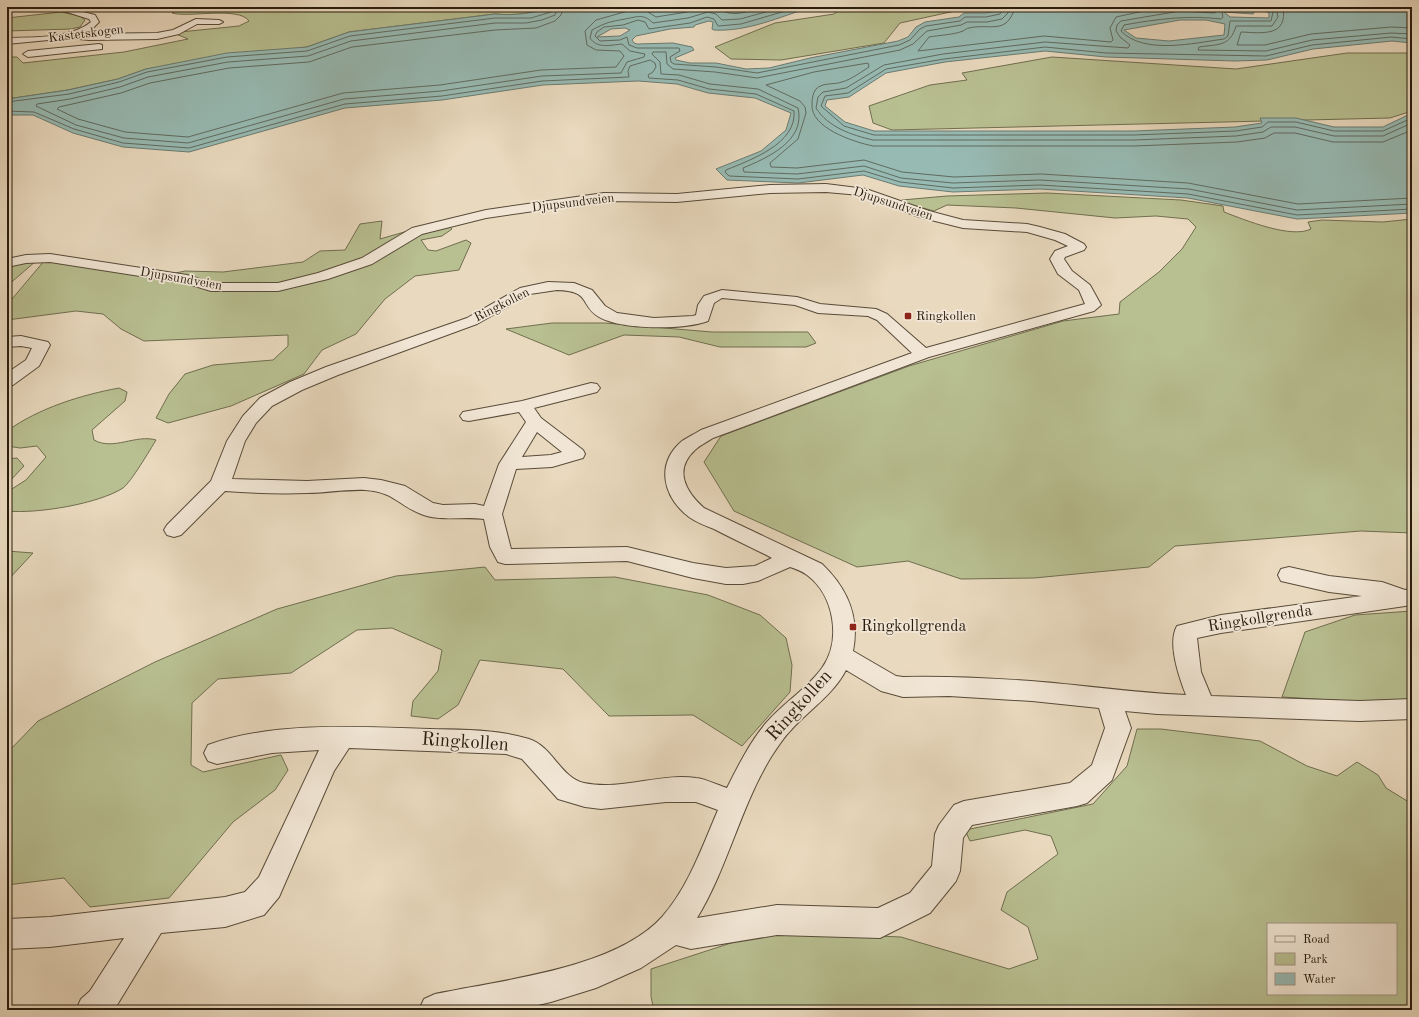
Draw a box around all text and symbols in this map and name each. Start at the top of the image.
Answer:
street label: Kastetskogen [48,23,124,45]
street label: Djupsundveien [851,185,935,223]
street label: Djupsundveien [531,191,615,215]
street label: Djupsundveien [139,265,223,293]
street label: Ringkollen [472,286,532,324]
place label: Ringkollen [916,310,976,323]
marker: Ringkollen [903,311,913,321]
street label: Ringkollgrenda [1207,603,1313,635]
place label: Ringkollgrenda [861,619,967,635]
marker: Ringkollgrenda [848,622,858,632]
street label: Ringkollen [764,667,836,745]
street label: Ringkollen [421,730,509,756]
legend [1267,923,1397,995]
text: Road [1303,934,1330,946]
text: Park [1303,954,1328,966]
text: Water [1303,974,1336,986]

